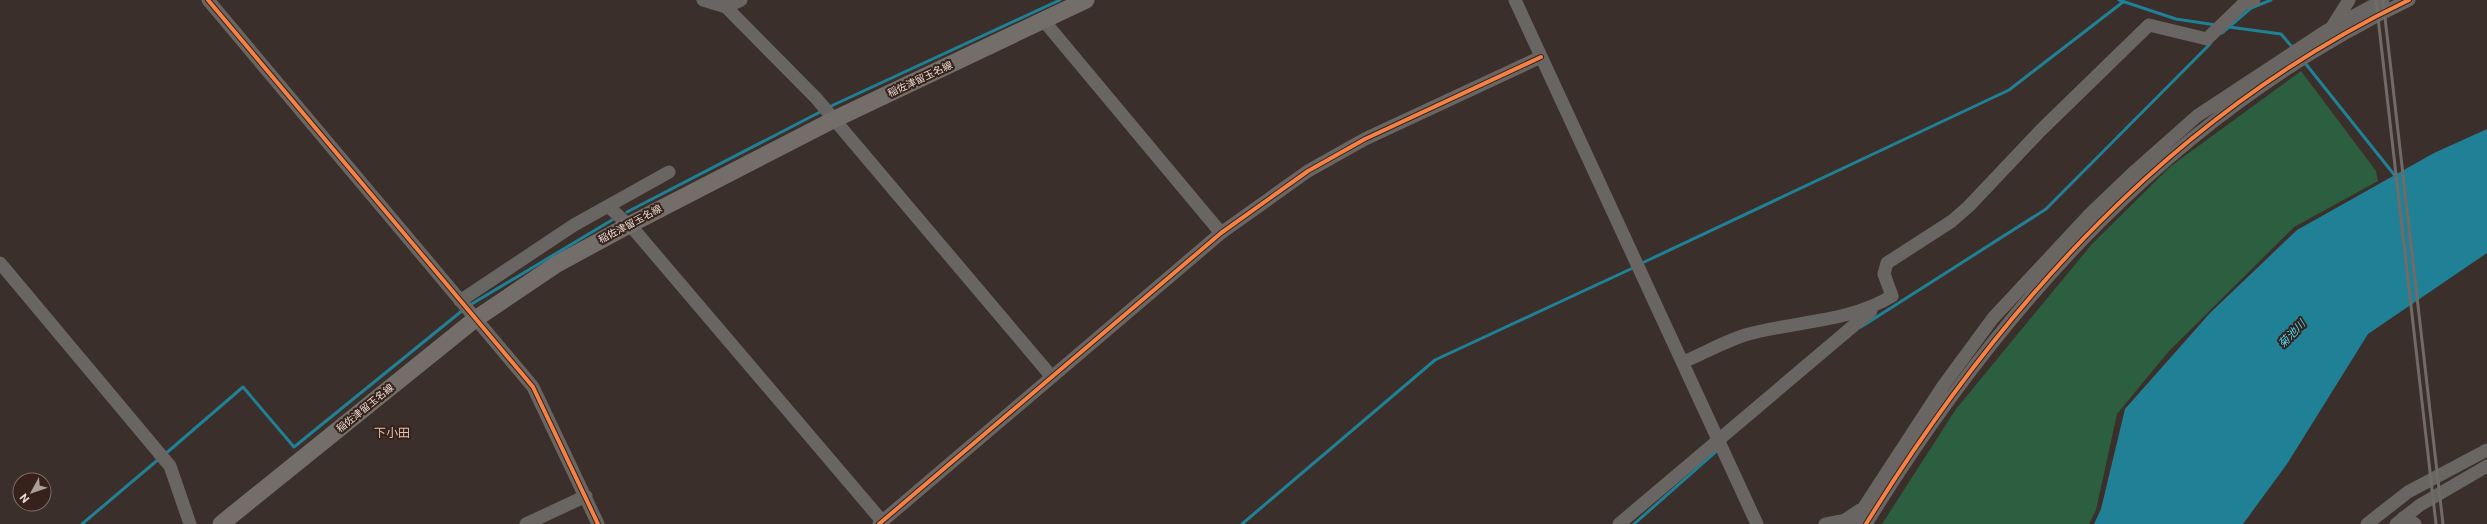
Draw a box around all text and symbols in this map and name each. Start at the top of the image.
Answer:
street label: 稲佐津留玉名線 [886,59,954,99]
street label: 稲佐津留玉名線 [597,203,663,245]
water label: 菊池川 [2276,317,2309,350]
street label: 稲佐津留玉名線 [334,382,396,434]
district label: 下小田 [374,426,410,440]
north arrow [12,472,52,512]
text: N [17,491,32,505]

